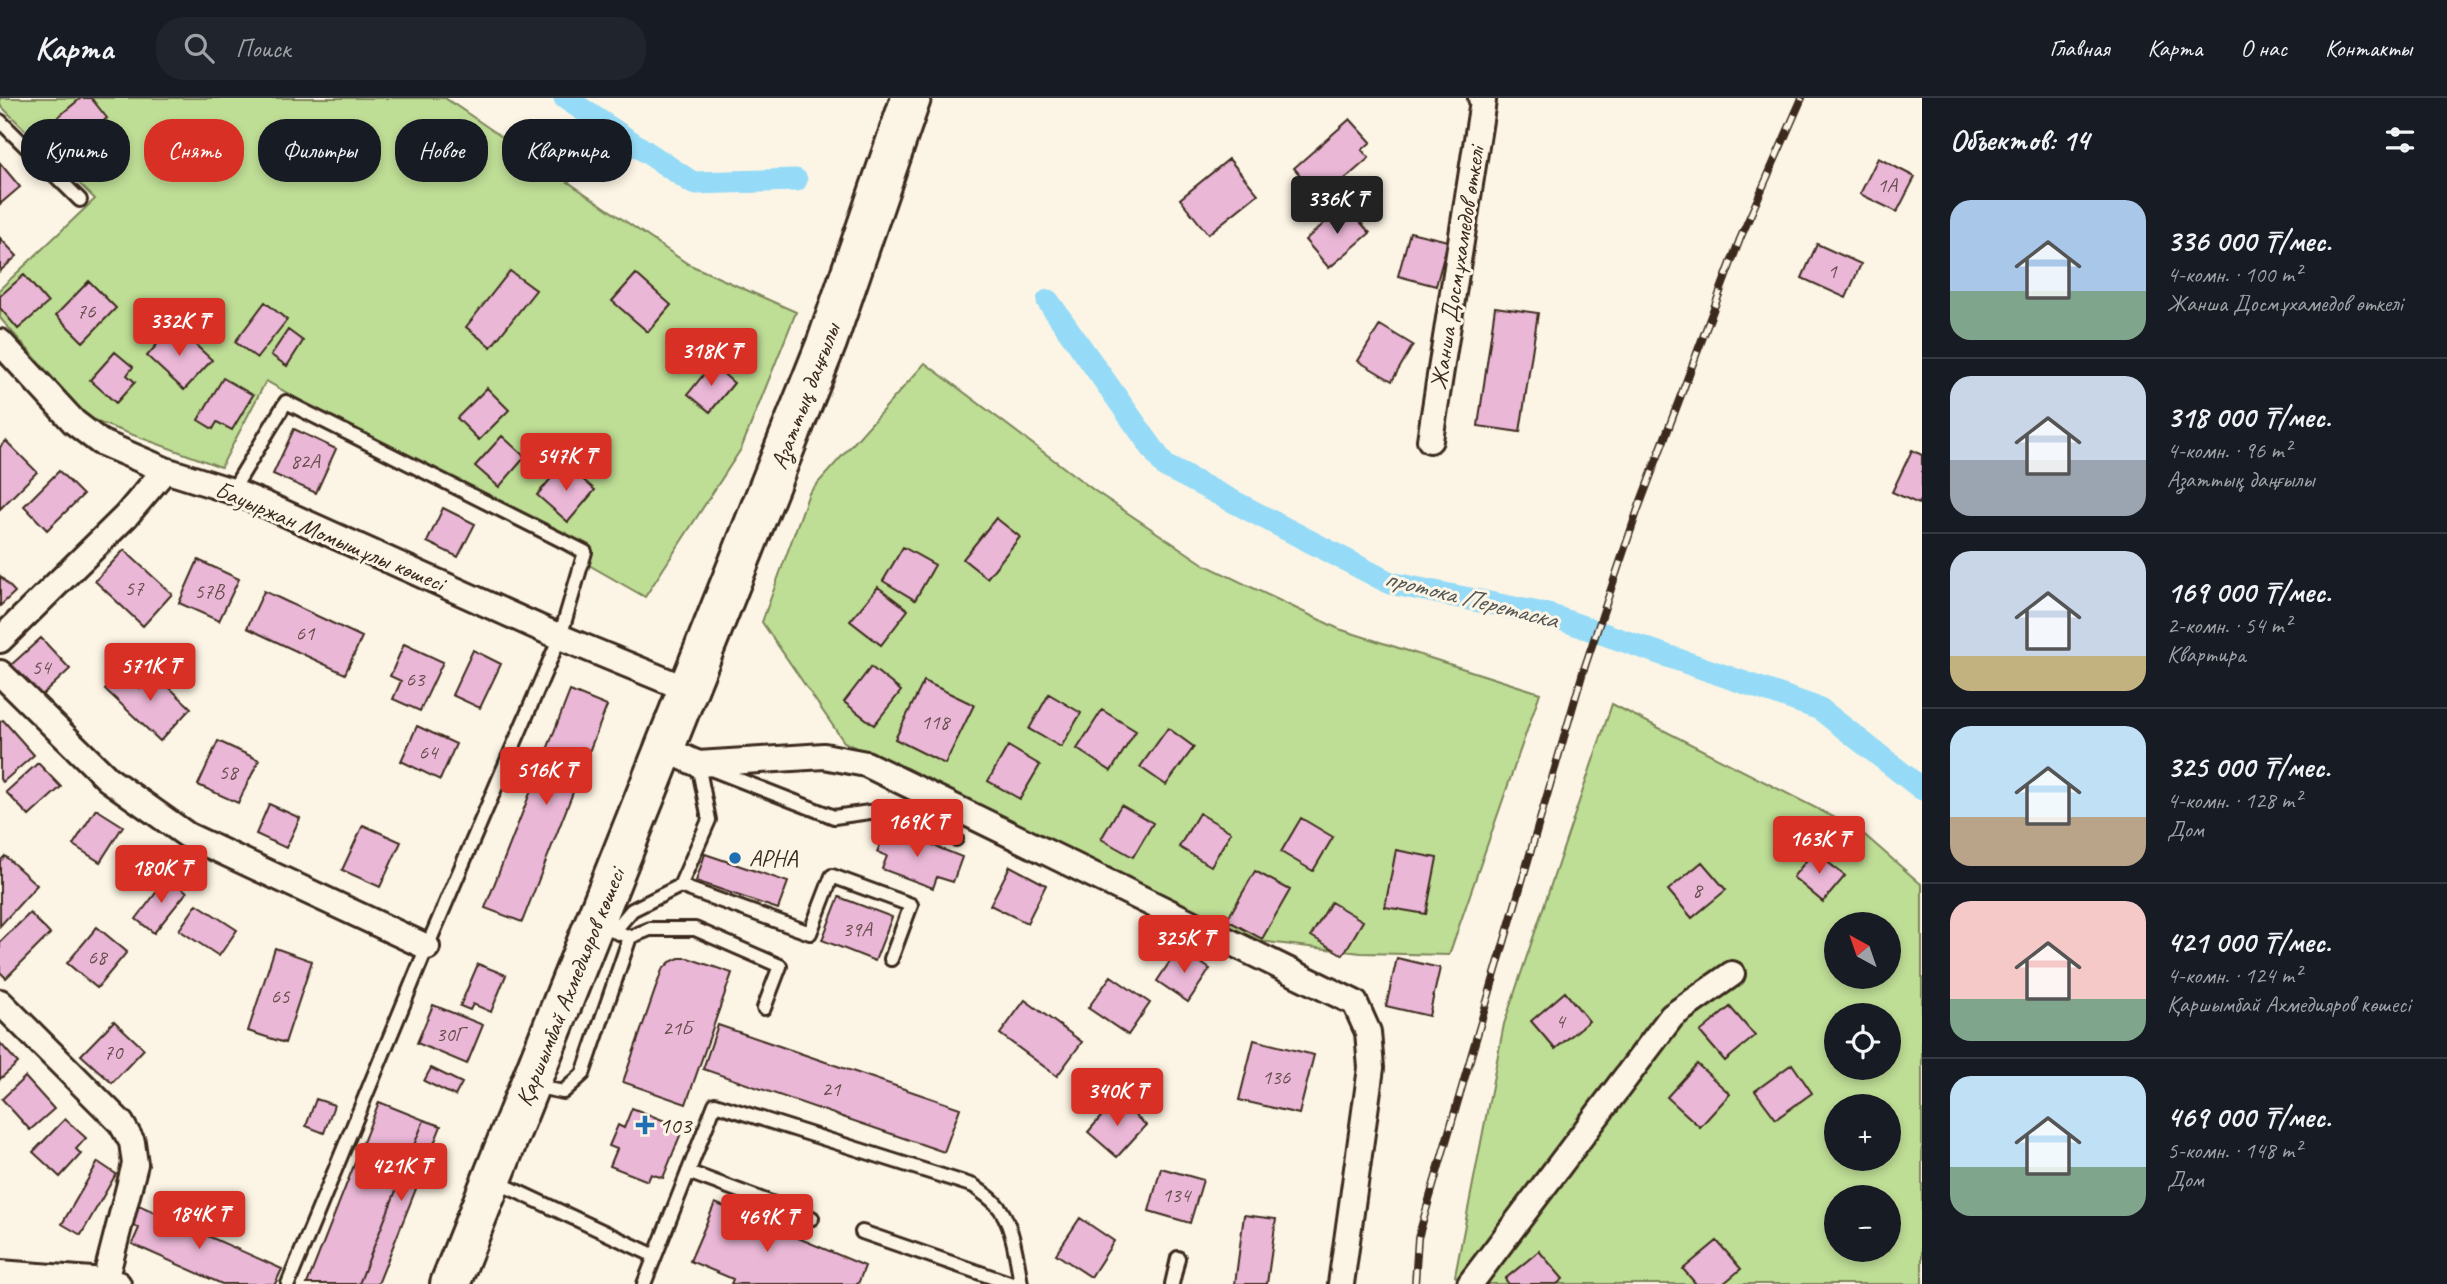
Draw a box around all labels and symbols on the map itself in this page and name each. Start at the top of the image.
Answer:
street label: Жанша Досмұхамедов өткелі [1423,142,1491,392]
house number: 1А [1877,172,1898,198]
pin: 336K ₸ [1280,176,1394,236]
house number: 1 [1827,258,1838,284]
house number: 76 [77,298,96,324]
pin: 332K ₸ [122,299,236,358]
street label: Азаттық даңғылы [763,317,848,474]
pin: 318K ₸ [654,328,768,388]
pin: 547K ₸ [509,434,623,493]
house number: 82А [290,448,321,474]
street label: Бауыржан Момышұлы көшесі [211,474,451,599]
water label: протока Перетаска [1381,561,1563,637]
house number: 57 [125,575,145,601]
house number: 57В [194,578,226,604]
house number: 61 [296,620,316,646]
pin: 571K ₸ [93,644,207,703]
house number: 54 [32,654,53,680]
house number: 63 [406,666,426,692]
house number: 118 [921,709,952,735]
house number: 64 [419,739,440,765]
pin: 516K ₸ [489,748,603,807]
house number: 58 [219,759,240,785]
pin: 169K ₸ [860,800,974,859]
pin: 163K ₸ [1762,816,1876,876]
place label: АРНА [749,843,798,873]
pin: 180K ₸ [104,846,218,905]
marker: АРНА [727,850,743,866]
street label: Қаршымбай Ахмедияров көшесі [509,861,632,1110]
house number: 8 [1692,877,1704,903]
north arrow [1824,912,1900,989]
house number: 39А [842,916,873,942]
pin: 325K ₸ [1127,916,1241,975]
house number: 68 [88,944,109,970]
house number: 65 [271,983,291,1009]
house number: 4 [1555,1008,1567,1034]
house number: 21Б [662,1015,695,1041]
house number: 30Г [436,1021,469,1047]
house number: 70 [104,1039,124,1065]
house number: 136 [1262,1064,1291,1090]
pin: 340K ₸ [1060,1068,1174,1128]
house number: 21 [822,1076,842,1102]
place label: 103 [659,1110,694,1140]
marker: 103 [637,1117,653,1133]
pin: 421K ₸ [344,1144,458,1203]
house number: 134 [1162,1182,1193,1208]
pin: 184K ₸ [142,1192,256,1251]
pin: 469K ₸ [710,1194,824,1254]

